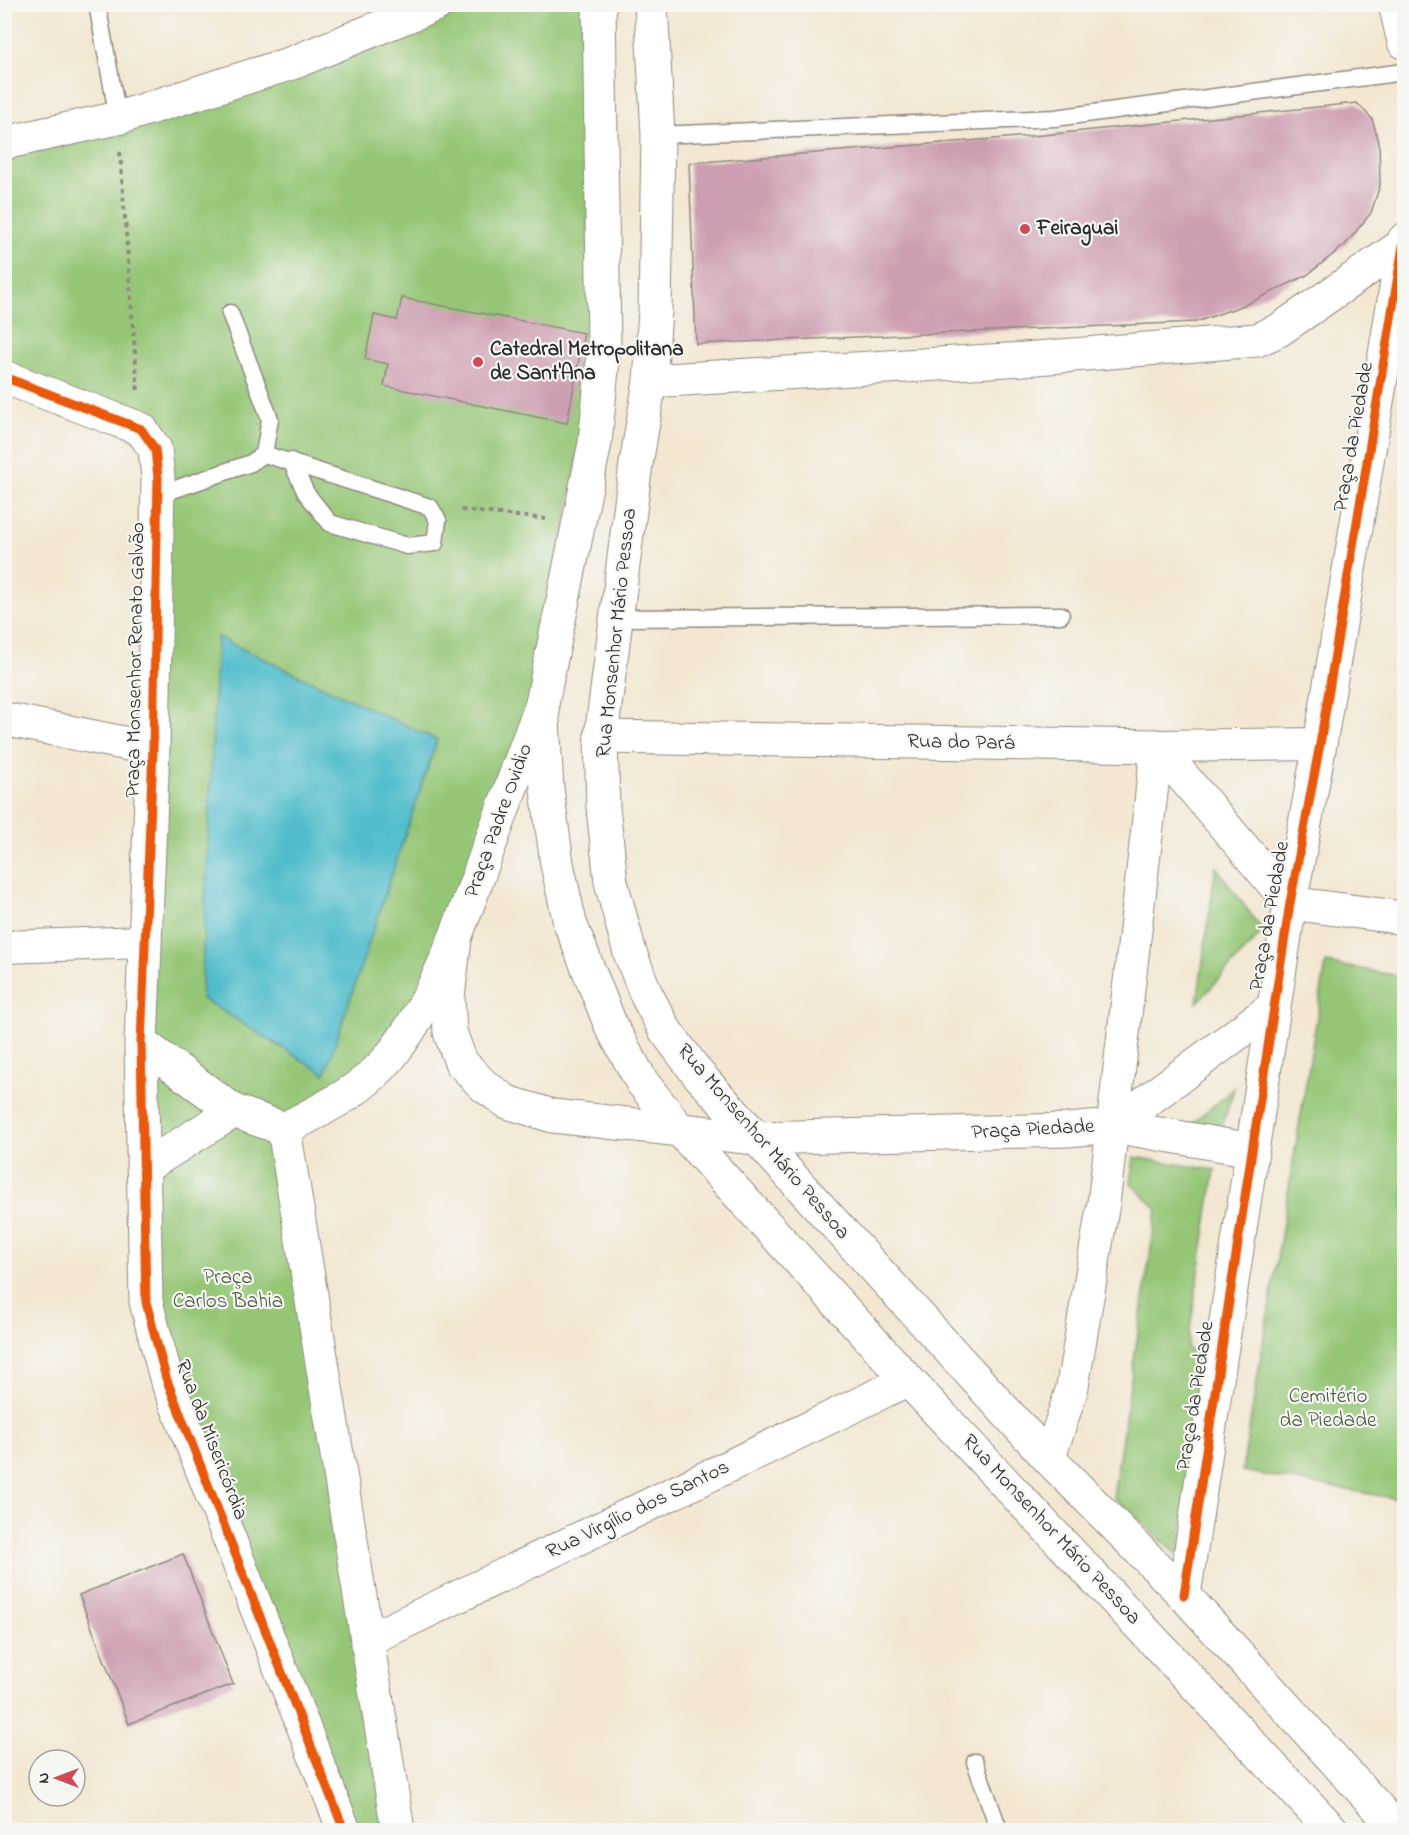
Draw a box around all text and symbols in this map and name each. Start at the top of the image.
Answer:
place label: Feiraguai [1036,214,1118,246]
marker: Feiraguai [1018,222,1032,236]
place label: Catedral Metropolitana de Sant'Ana [490,335,684,389]
marker: Catedral Metropolitana de Sant'Ana [471,355,485,369]
street label: Praça da Piedade [1326,359,1382,514]
street label: Rua Monsenhor Mário Pessoa [589,507,645,759]
street label: Praça Monsenhor Renato Galvão [119,522,153,798]
street label: Rua do Pará [907,727,1015,759]
street label: Praça Padre Ovidio [457,740,541,902]
street label: Praça da Piedade [1242,838,1298,993]
street label: Rua Monsenhor Mário Pessoa [669,1037,857,1247]
street label: Praça Piedade [971,1112,1096,1148]
park label: Praça Carlos Bahia [173,1263,283,1317]
street label: Praça da Piedade [1169,1318,1223,1473]
street label: Rua da Misericórdia [167,1356,255,1524]
park label: Cemitério da Piedade [1280,1382,1377,1436]
street label: Rua Monsenhor Mário Pessoa [954,1428,1148,1632]
street label: Rua Virgílio dos Santos [541,1453,736,1569]
north arrow [27,1748,87,1808]
text: N [32,1772,56,1783]

